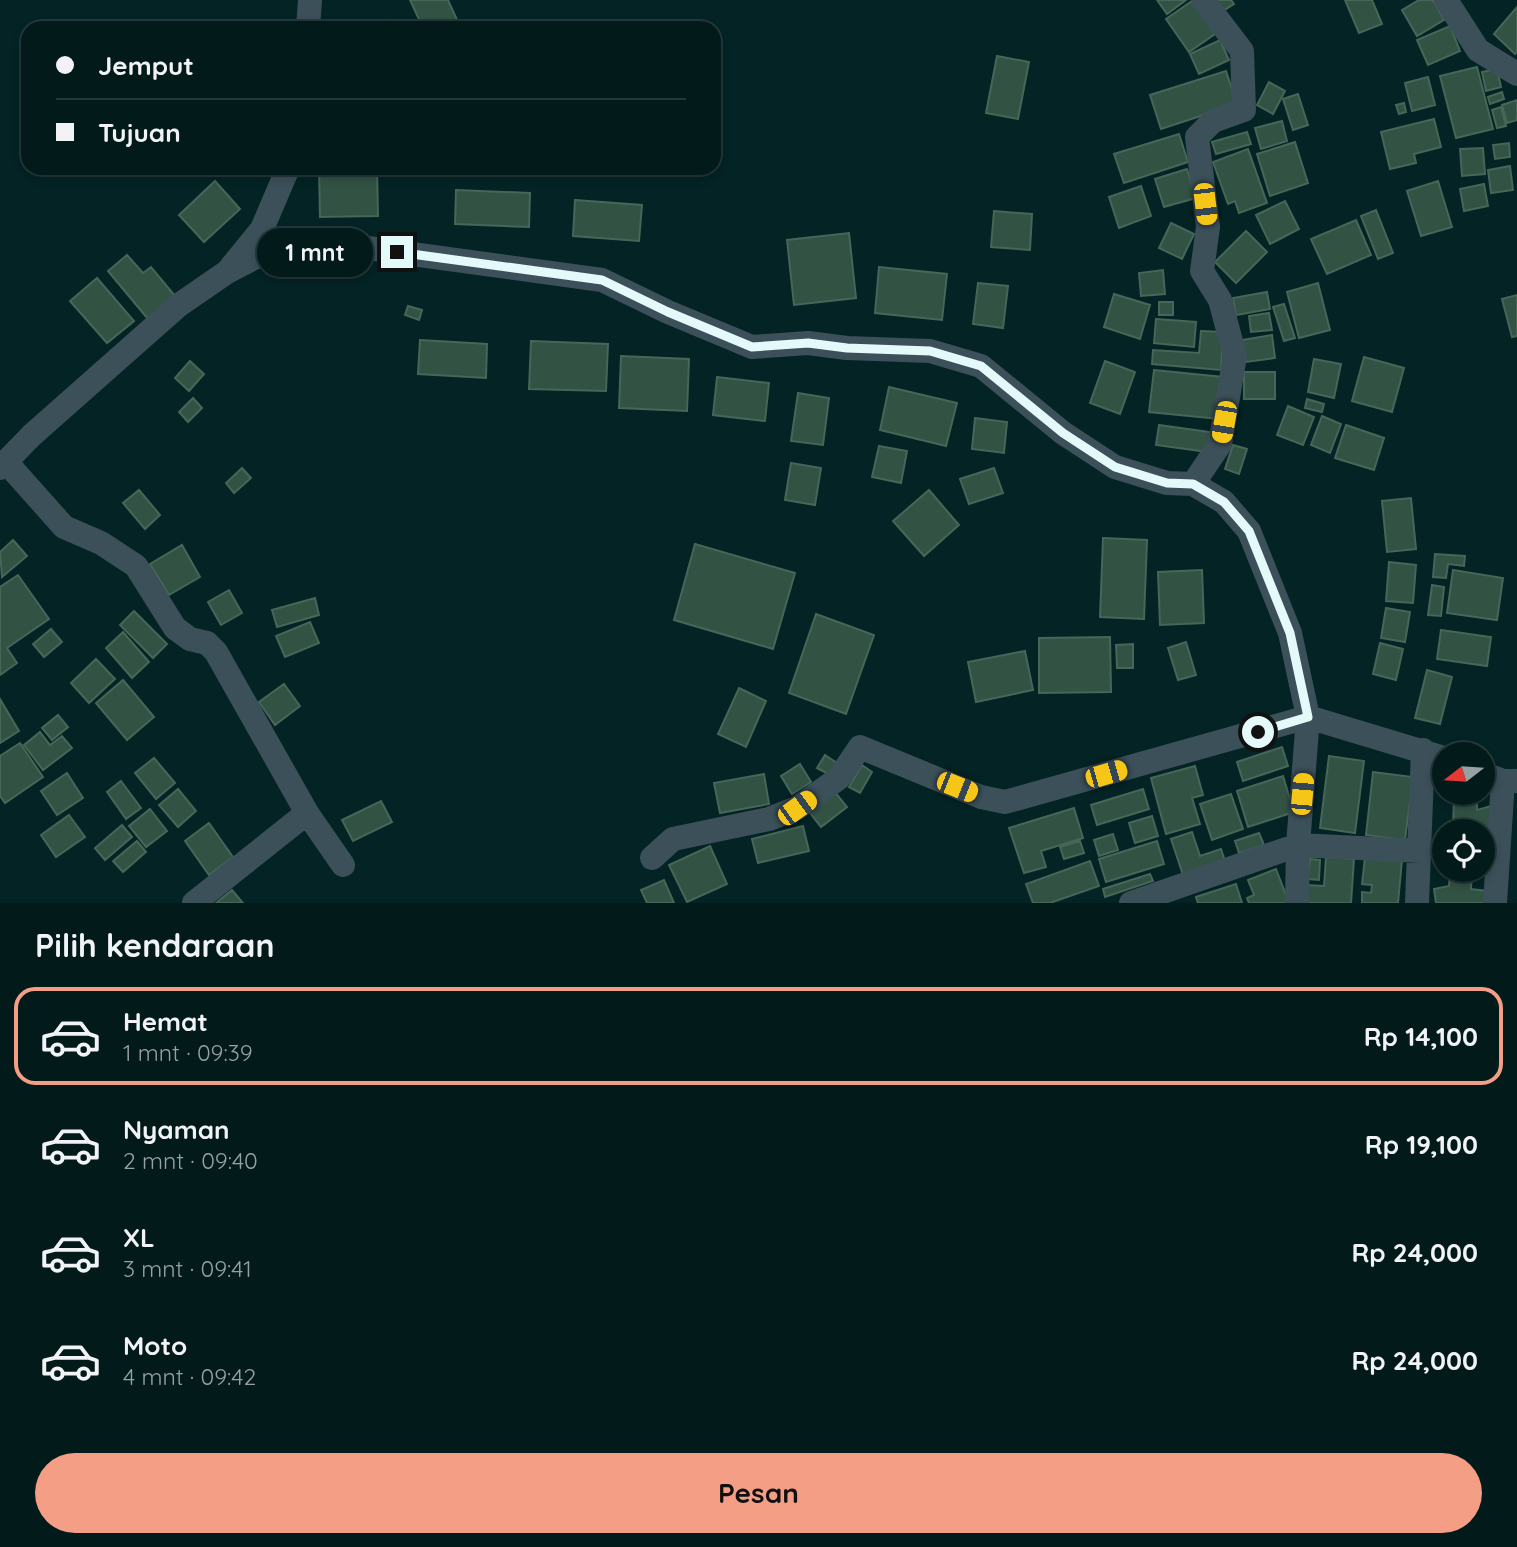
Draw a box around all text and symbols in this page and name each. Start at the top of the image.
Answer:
text: Jemput [98,49,194,82]
text: Tujuan [98,116,181,149]
car [1193,182,1218,226]
callout: 1 mnt [257,228,372,276]
route end [381,236,413,268]
text: 1 mnt [285,238,345,267]
car [1211,399,1238,445]
route start [1242,716,1274,748]
north arrow [1432,742,1494,805]
map controls [1432,742,1495,882]
car [1083,758,1130,790]
car [934,769,981,805]
car [1290,772,1315,816]
car [774,787,821,829]
button: locate [1432,819,1495,882]
text: Pilih kendaraan [35,925,275,965]
icon: car [39,1005,102,1068]
text: Hemat [123,1005,208,1038]
text: Rp 14,100 [1364,1020,1478,1053]
text: 1 mnt · 09:39 [123,1038,253,1067]
icon: car [39,1113,102,1176]
text: Nyaman [123,1113,230,1146]
text: Rp 19,100 [1365,1128,1478,1161]
text: 2 mnt · 09:40 [123,1146,258,1175]
icon: car [39,1221,102,1284]
text: XL [123,1221,155,1254]
text: Rp 24,000 [1351,1236,1478,1269]
text: 3 mnt · 09:41 [123,1254,252,1283]
icon: car [39,1329,102,1392]
text: Moto [123,1329,187,1362]
text: Rp 24,000 [1351,1344,1478,1377]
text: 4 mnt · 09:42 [123,1362,256,1391]
button: Pesan [35,1453,1482,1533]

